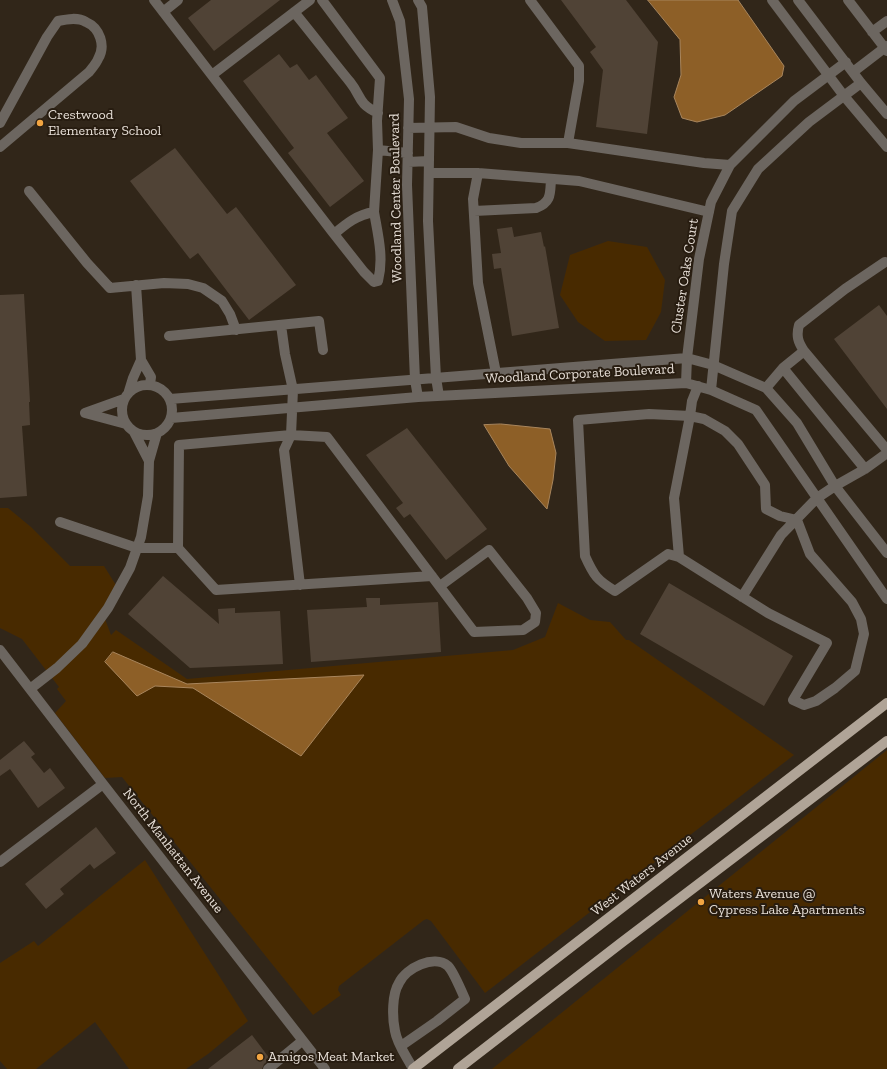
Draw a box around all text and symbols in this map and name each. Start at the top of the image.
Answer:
place label: Crestwood Elementary School [48,107,161,140]
street label: Woodland Center Boulevard [386,113,406,283]
marker: Crestwood Elementary School [35,118,45,128]
street label: Cluster Oaks Court [668,217,702,335]
street label: Woodland Corporate Boulevard [485,361,675,387]
street label: North Manhattan Avenue [119,785,227,917]
street label: West Waters Avenue [588,830,696,920]
place label: Waters Avenue @ Cypress Lake Apartments [709,886,865,918]
marker: Waters Avenue @ Cypress Lake Apartments [696,897,706,907]
place label: Amigos Meat Market [268,1049,395,1065]
marker: Amigos Meat Market [255,1052,265,1062]

